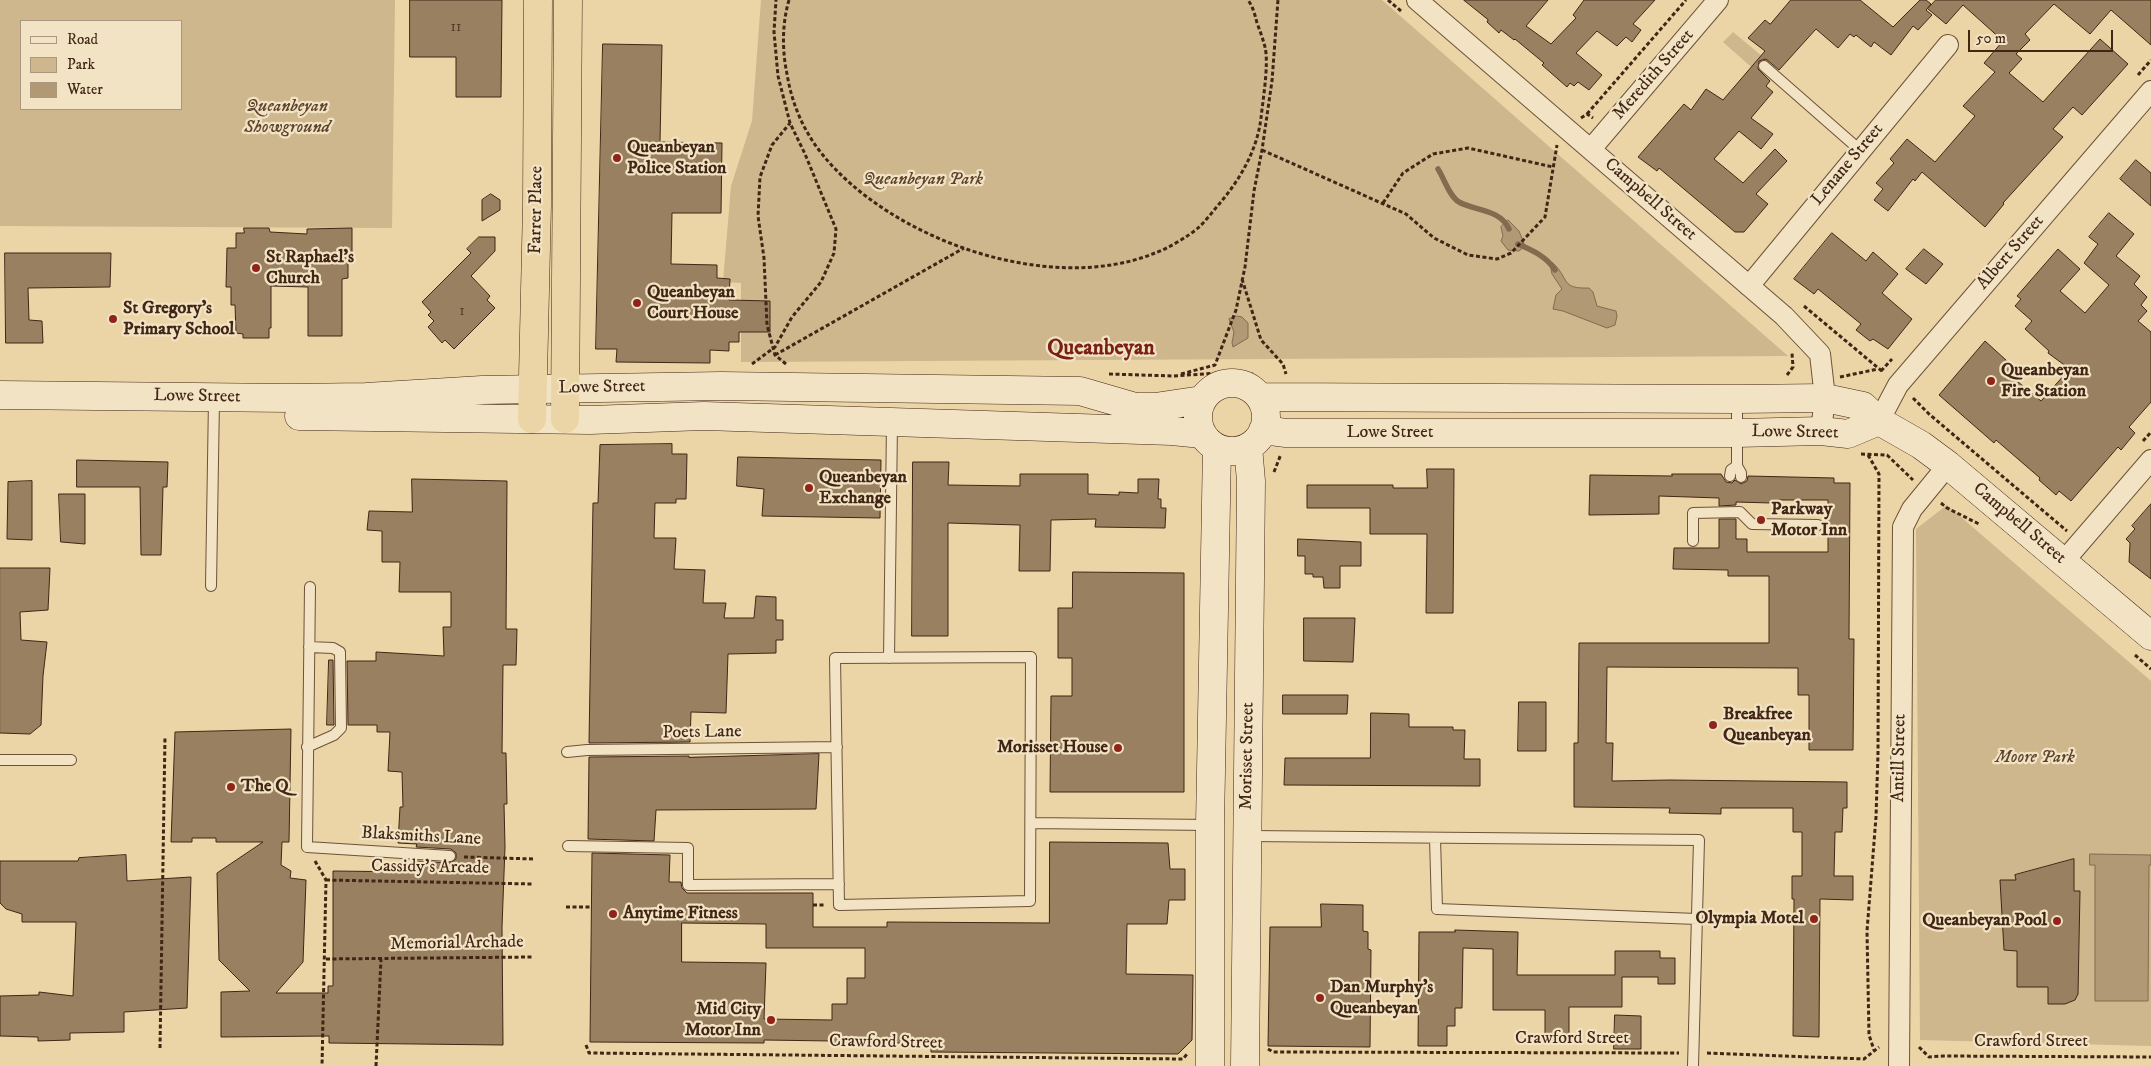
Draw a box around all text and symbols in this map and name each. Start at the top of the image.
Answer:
house number: 11 [450,19,462,37]
legend [20,20,182,110]
scale bar [1971,20,2116,52]
street label: Meredith Street [1609,25,1699,125]
text: 50 m [1976,29,2006,48]
text: Road [67,30,98,49]
text: Park [67,55,95,74]
text: Water [67,80,103,99]
park label: Queanbeyan Showground [244,96,330,138]
street label: Lenane Street [1807,119,1889,211]
place label: Queanbeyan Police Station [627,137,726,180]
marker: Queanbeyan Police Station [611,152,623,164]
street label: Campbell Street [1599,154,1701,246]
street label: Farrer Place [525,166,549,254]
park label: Queanbeyan Park [863,169,983,191]
street label: Albert Street [1973,211,2049,295]
place label: St Raphael’s Church [266,247,354,290]
marker: St Raphael’s Church [250,262,262,274]
place label: Queanbeyan Court House [647,282,738,324]
marker: Queanbeyan Court House [631,297,643,309]
place label: St Gregory's Primary School [123,298,234,340]
house number: 1 [459,303,465,321]
marker: St Gregory's Primary School [107,313,119,325]
district label: Queanbeyan [1047,336,1155,362]
place label: Queanbeyan Fire Station [2001,360,2089,402]
marker: Queanbeyan Fire Station [1985,375,1997,387]
street label: Lowe Street [558,376,646,400]
street label: Lowe Street [153,385,241,409]
street label: Lowe Street [1751,421,1839,445]
street label: Lowe Street [1346,422,1434,444]
place label: Queanbeyan Exchange [819,467,907,509]
street label: Campbell Street [1968,479,2070,569]
marker: Queanbeyan Exchange [803,482,815,494]
place label: Parkway Motor Inn [1771,499,1847,542]
marker: Parkway Motor Inn [1755,514,1767,526]
street label: Morisset Street [1236,702,1260,810]
place label: Breakfree Queanbeyan [1723,704,1811,746]
street label: Antill Street [1888,714,1912,802]
marker: Breakfree Queanbeyan [1707,719,1719,731]
street label: Poets Lane [662,722,742,744]
place label: Morisset House [997,737,1108,759]
marker: Morisset House [1112,742,1124,754]
park label: Moore Park [1995,747,2075,769]
place label: The Q [241,776,289,798]
marker: The Q [225,781,237,793]
street label: Blaksmiths Lane [361,823,481,851]
street label: Cassidy's Arcade [371,856,489,880]
place label: Anytime Fitness [623,903,738,925]
marker: Anytime Fitness [607,908,619,920]
place label: Olympia Motel [1695,908,1804,930]
place label: Queanbeyan Pool [1922,910,2047,932]
marker: Olympia Motel [1808,913,1820,925]
marker: Queanbeyan Pool [2051,915,2063,927]
street label: Memorial Archade [390,932,524,956]
place label: Dan Murphy's Queanbeyan [1330,977,1433,1020]
marker: Dan Murphy's Queanbeyan [1314,992,1326,1004]
place label: Mid City Motor Inn [685,999,761,1042]
marker: Mid City Motor Inn [765,1014,777,1026]
street label: Crawford Street [1515,1028,1629,1050]
street label: Crawford Street [829,1031,943,1055]
street label: Crawford Street [1974,1031,2088,1053]

